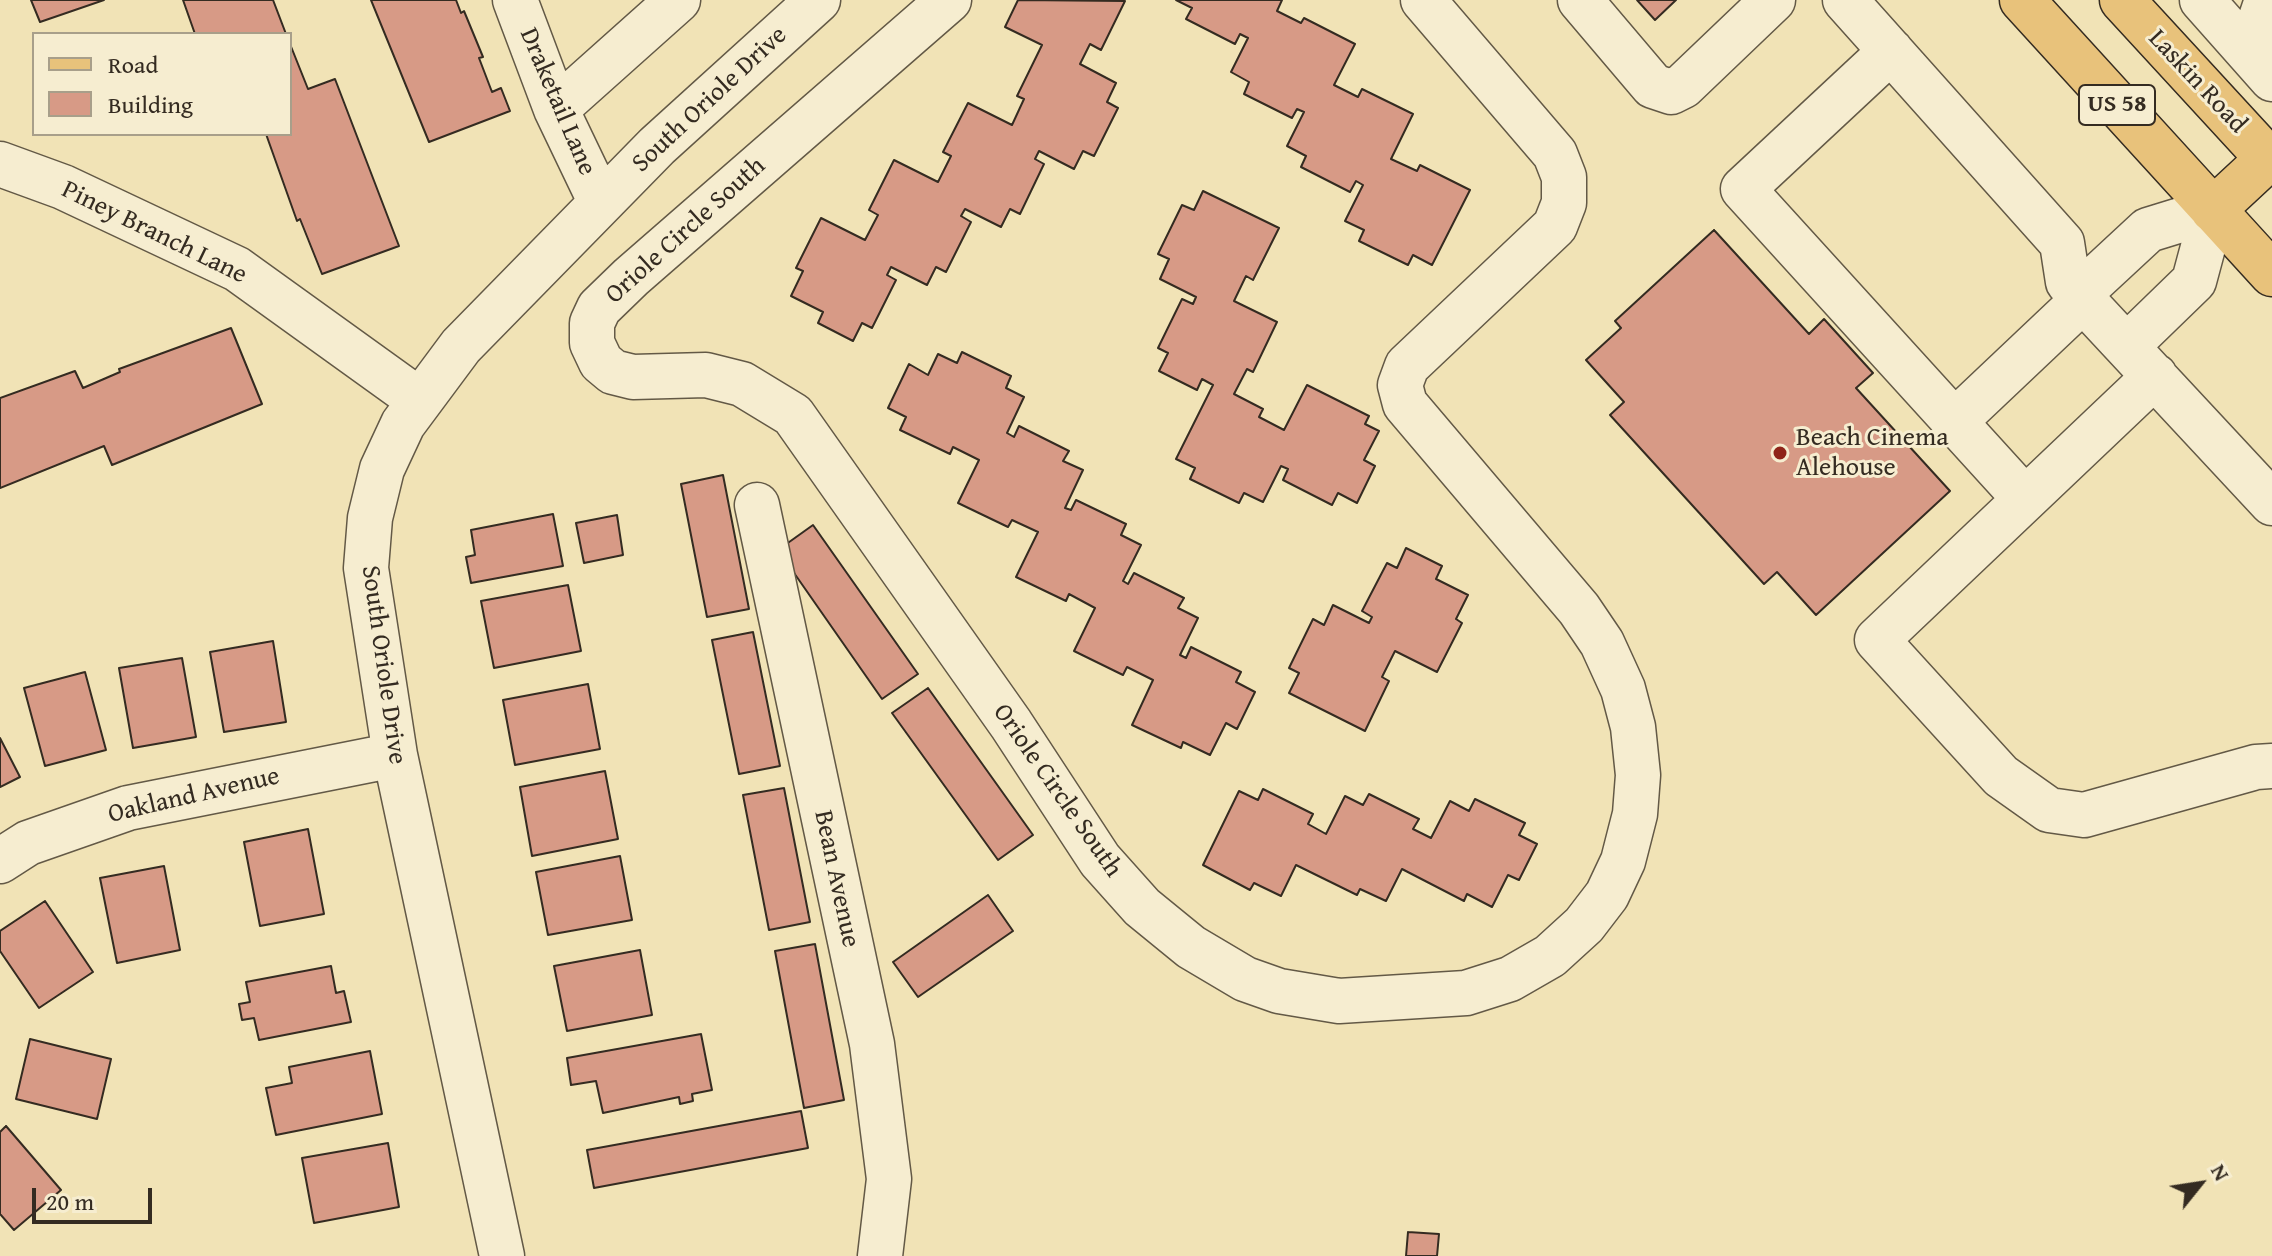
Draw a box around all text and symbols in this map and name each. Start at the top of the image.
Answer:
street label: South Oriole Drive [626,20,794,180]
street label: Draketail Lane [512,24,602,180]
street label: Laskin Road [2141,24,2253,140]
legend [32,32,292,136]
text: Road [108,47,158,82]
road number: US 58 [2079,85,2155,125]
text: Building [108,87,193,122]
street label: Oriole Circle South [600,151,772,311]
street label: Piney Branch Lane [56,175,252,291]
place label: Beach Cinema Alehouse [1796,422,1948,484]
marker: Beach Cinema Alehouse [1771,444,1789,462]
street label: South Oriole Drive [354,564,412,766]
street label: Oriole Circle South [986,698,1128,884]
street label: Oakland Avenue [105,761,283,831]
street label: Bean Avenue [806,808,866,950]
north arrow [2160,1144,2240,1224]
text: N [2203,1158,2238,1186]
scale bar [36,1172,156,1222]
text: 20 m [46,1184,94,1219]

